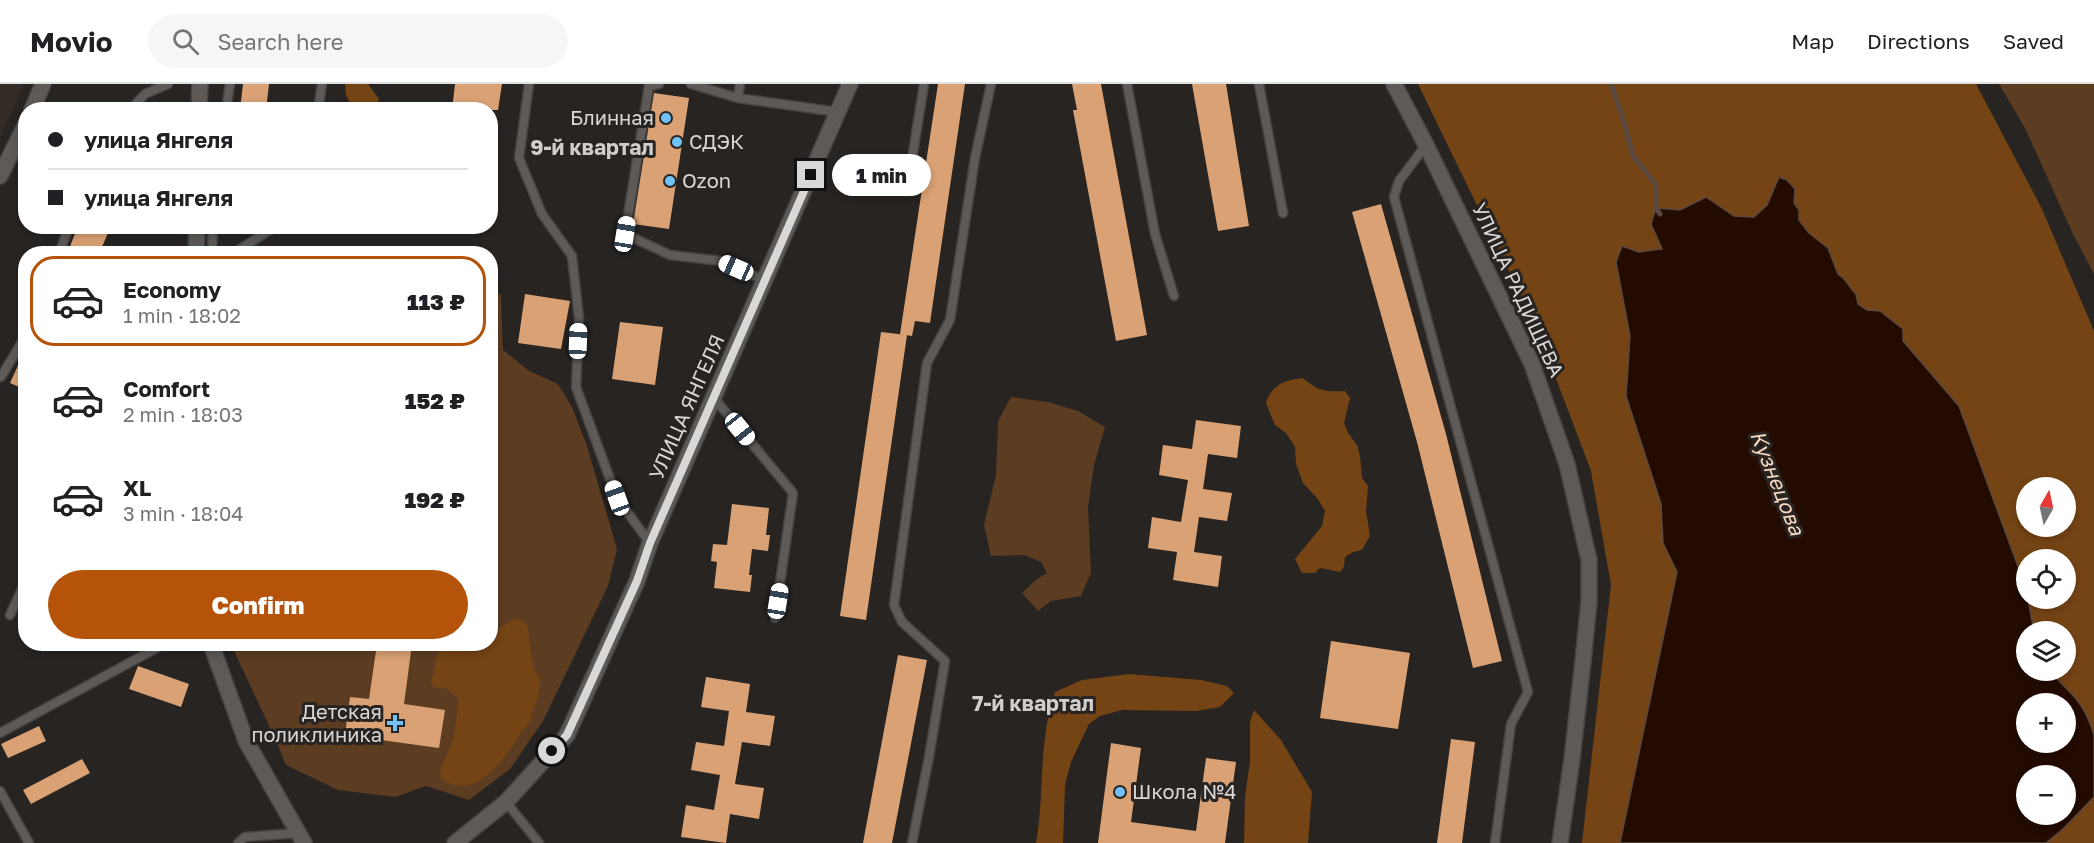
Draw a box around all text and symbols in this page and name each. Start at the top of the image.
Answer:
search box [148,14,568,68]
text: Movio [30,25,112,58]
icon: search [169,25,202,58]
text: Search here [217,28,344,55]
text: Map [1791,28,1834,54]
text: Directions [1867,28,1970,54]
text: Saved [2003,28,2064,54]
place label: Блинная [570,105,654,129]
marker: Блинная [659,111,673,125]
text: улица Янгеля [84,126,233,153]
place label: СДЭК [689,129,744,153]
district label: 9-й квартал [530,134,654,160]
marker: СДЭК [670,135,684,149]
callout: 1 min [832,154,931,196]
route end [797,161,824,188]
text: 1 min [856,163,907,187]
place label: Ozon [682,168,731,192]
marker: Ozon [663,174,677,188]
text: улица Янгеля [84,184,233,211]
street label: УЛИЦА РАДИЩЕВА [1468,198,1570,381]
car [613,215,637,253]
car [716,252,756,284]
icon: car [51,274,105,328]
text: Economy [123,276,221,303]
text: 113 ₽ [407,288,465,315]
text: 1 min · 18:02 [123,303,241,327]
car [568,323,588,359]
street label: УЛИЦА ЯНГЕЛЯ [643,330,729,483]
icon: car [51,373,105,427]
text: Comfort [123,375,210,402]
text: 152 ₽ [405,387,465,414]
text: 2 min · 18:03 [123,402,243,426]
car [722,409,758,449]
water label: Кузнецова [1745,426,1811,540]
icon: car [51,472,105,526]
text: XL [123,474,151,501]
north arrow [2016,477,2076,537]
map controls [2016,477,2076,825]
car [602,478,632,518]
text: 192 ₽ [404,486,465,513]
text: 3 min · 18:04 [123,501,244,525]
button: locate [2016,549,2076,609]
button: Confirm [48,570,468,639]
car [766,582,790,620]
button: layers [2016,621,2076,681]
district label: 7-й квартал [972,690,1094,716]
button: + [2016,693,2076,753]
place label: Детская поликлиника [252,699,382,746]
marker: Детская поликлиника [386,714,404,732]
route start [538,737,565,764]
button: − [2016,765,2076,825]
place label: Школа №4 [1132,779,1236,803]
marker: Школа №4 [1113,785,1127,799]

